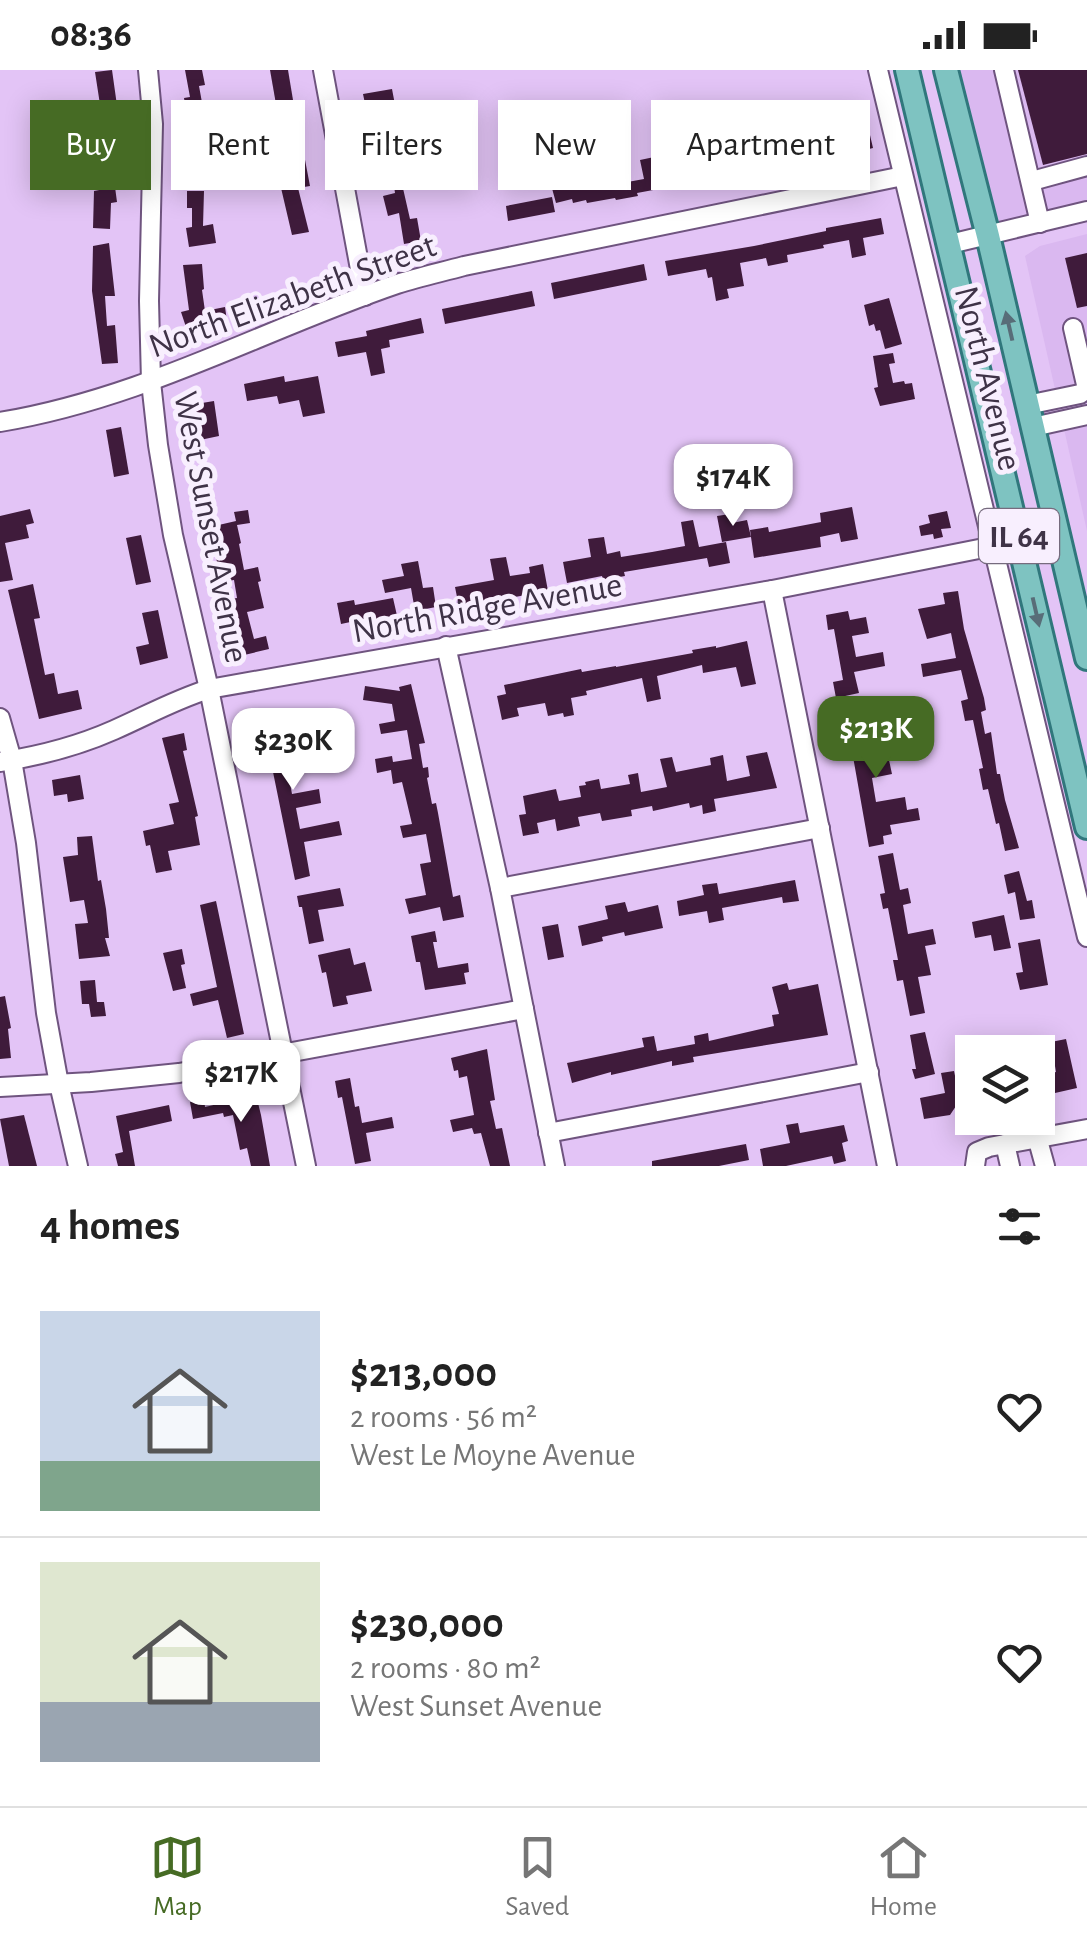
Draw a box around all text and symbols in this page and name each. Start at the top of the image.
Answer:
text: 08:36 [50,16,132,54]
chip: Buy [30,100,151,190]
chip: Rent [171,100,305,190]
chip: Filters [325,100,478,190]
chip: New [498,100,631,190]
chip: Apartment [651,100,870,190]
street label: North Elizabeth Street [144,228,441,365]
street label: North Avenue [948,283,1027,474]
one-way arrow [1001,310,1016,341]
street label: West Sunset Avenue [167,389,254,666]
pin: $174K [663,444,803,529]
text: $174K [696,460,770,492]
road number: IL 64 [979,509,1059,563]
street label: North Ridge Avenue [350,567,625,649]
one-way arrow [1029,597,1044,628]
pin: $213K [806,696,946,781]
pin: $230K [223,708,363,793]
text: $213K [839,712,913,744]
text: $230K [254,724,332,756]
map controls [955,1035,1055,1135]
button: layers [955,1035,1055,1135]
pin: $217K [171,1040,311,1125]
text: $217K [204,1056,278,1088]
icon: filters [992,1199,1047,1254]
text: 4 homes [40,1205,180,1247]
icon: home [120,1351,240,1471]
text: $213,000 [350,1352,497,1394]
icon: heart [992,1384,1047,1439]
text: 2 rooms · 56 m² [350,1401,537,1433]
text: West Le Moyne Avenue [350,1439,636,1471]
icon: home [120,1602,240,1722]
text: $230,000 [350,1603,504,1645]
icon: heart [992,1635,1047,1690]
text: 2 rooms · 80 m² [350,1652,541,1684]
text: West Sunset Avenue [350,1690,602,1722]
tab: Map [150,1830,205,1924]
tab: Saved [505,1830,569,1924]
tab: Home [870,1830,937,1924]

